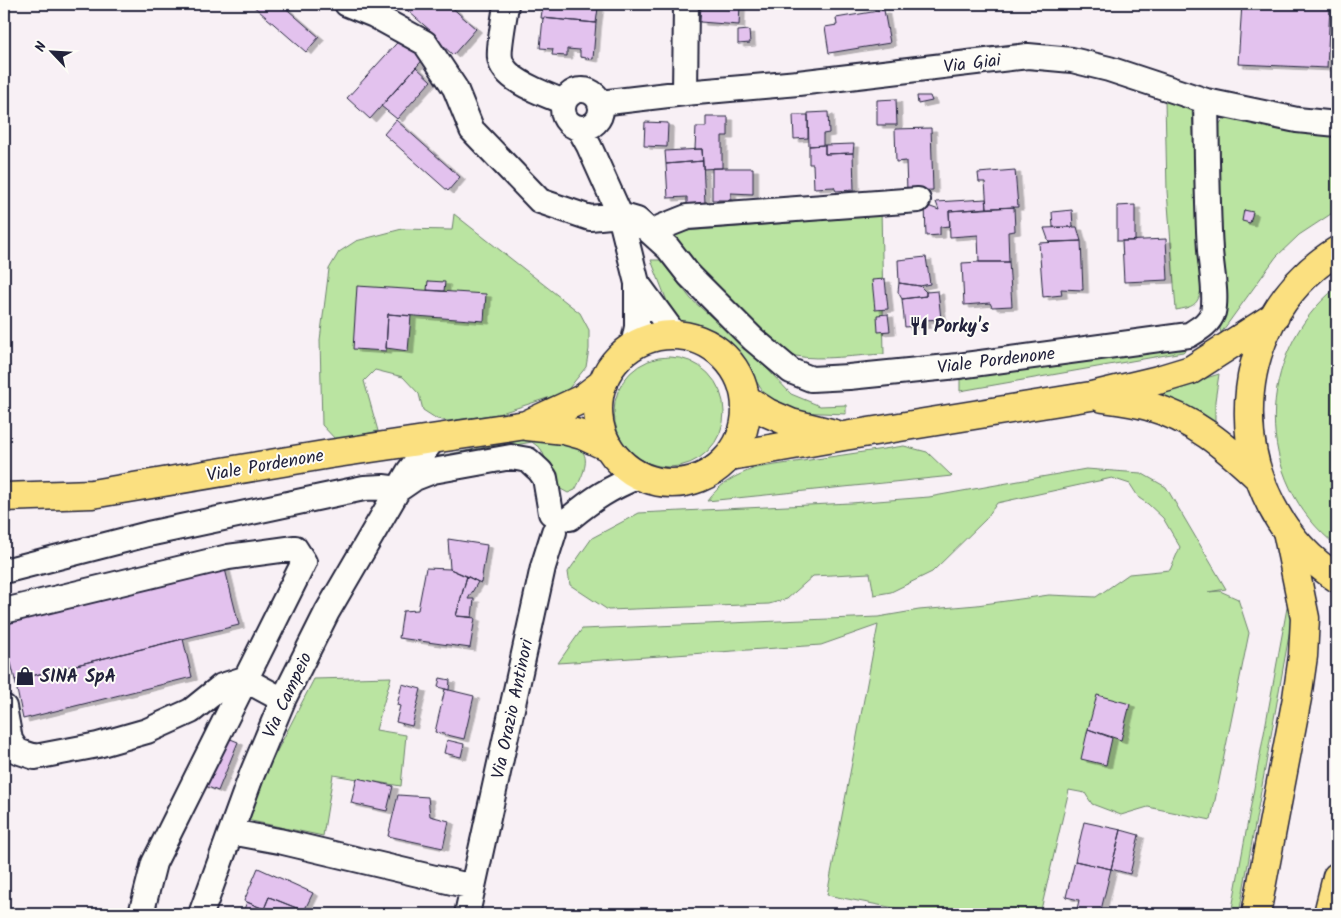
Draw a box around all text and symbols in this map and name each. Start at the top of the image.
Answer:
north arrow [28,28,78,78]
text: N [29,38,53,56]
street label: Via Giai [942,47,1003,82]
place label: Porky's [934,313,990,342]
restaurant icon: Porky's [908,315,930,337]
street label: Viale Pordenone [936,340,1057,383]
street label: Viale Pordenone [204,442,326,491]
street label: Via Orazio Antinori [484,636,543,782]
street label: Via Campeio [256,648,321,744]
place label: SINA SpA [40,663,116,692]
shop icon: SINA SpA [14,665,36,687]

